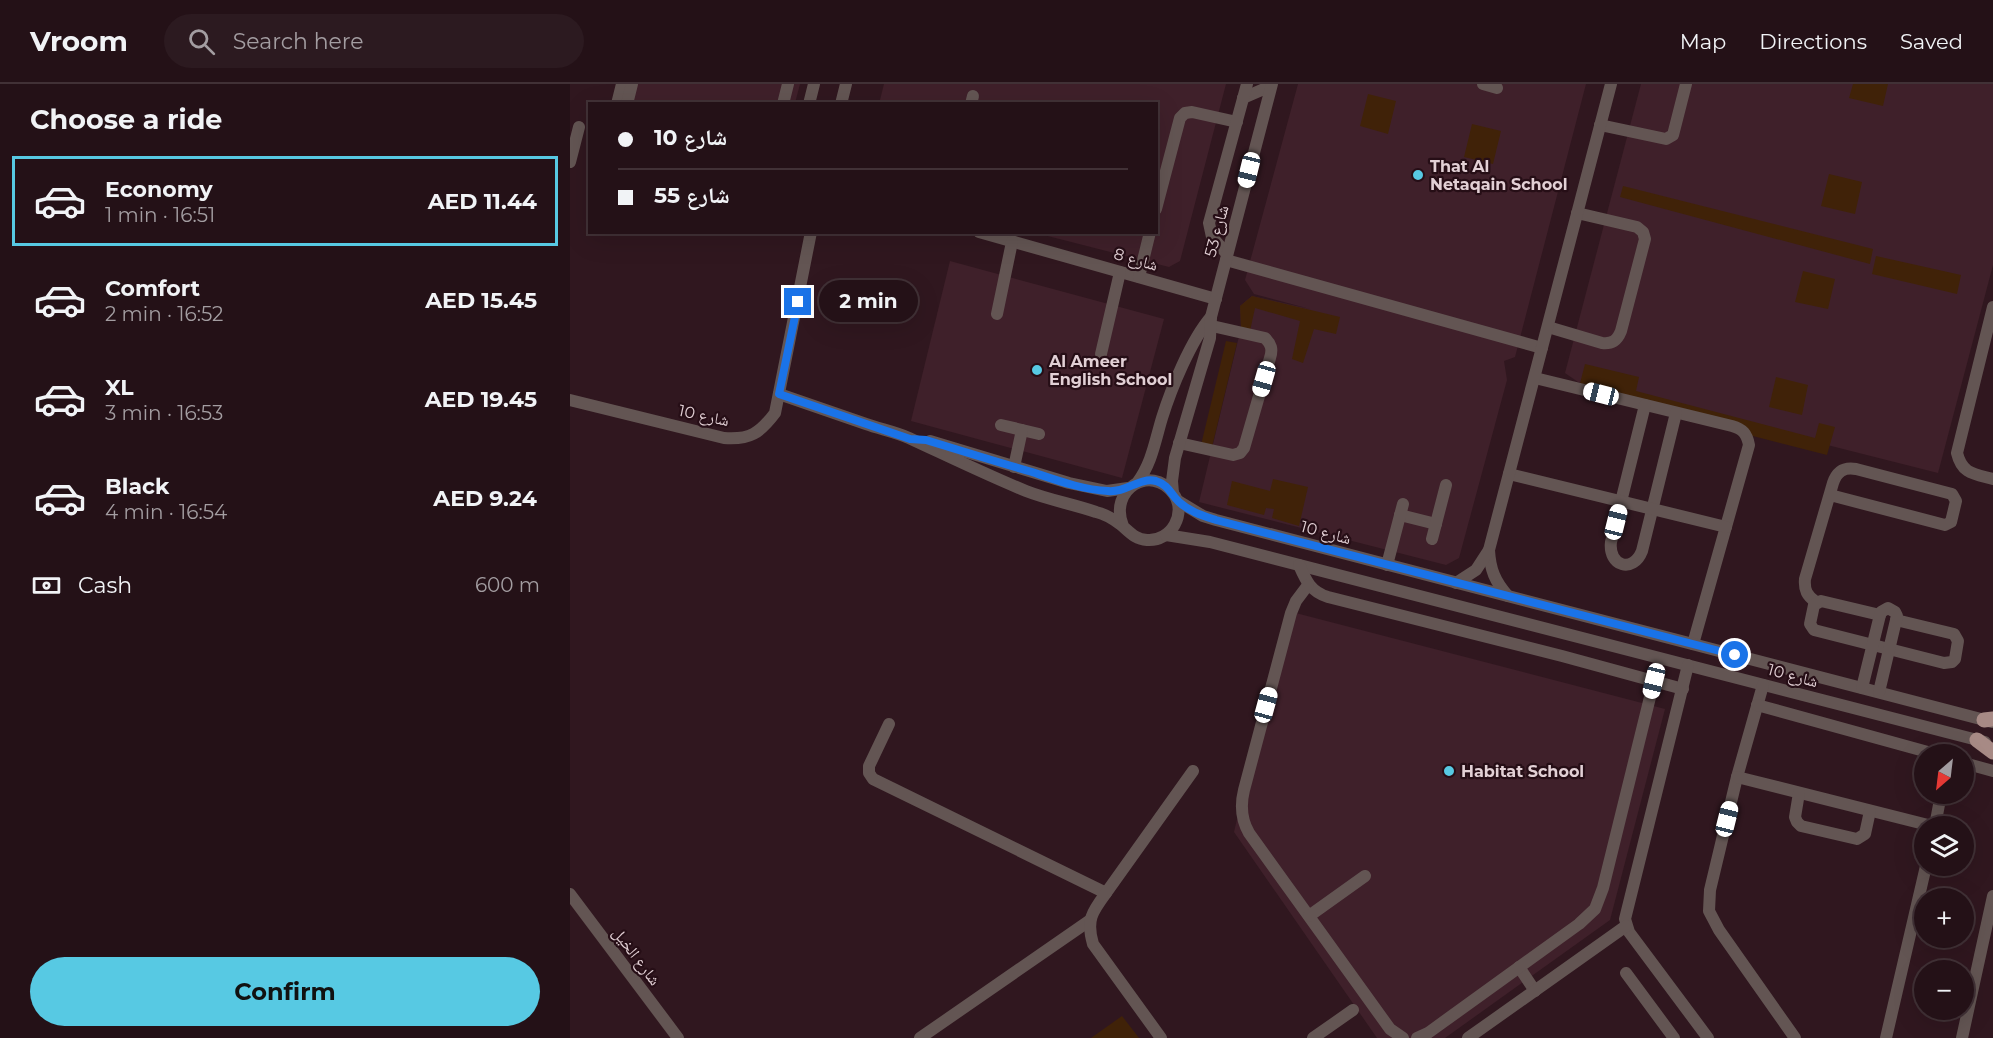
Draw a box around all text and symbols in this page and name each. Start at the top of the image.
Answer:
search box [164,14,584,68]
text: Vroom [30,24,128,58]
icon: search [185,25,218,58]
text: Search here [233,28,364,55]
text: Map [1680,29,1726,54]
text: Directions [1759,29,1867,54]
text: Saved [1900,29,1963,54]
text: Choose a ride [30,103,222,136]
text: شارع 10 [654,124,727,151]
car [1236,150,1262,190]
place label: That Al Netaqain School [1430,157,1567,194]
marker: That Al Netaqain School [1411,168,1425,182]
icon: car [33,174,87,228]
text: Economy [105,176,213,203]
text: شارع 55 [654,182,730,209]
text: AED 11.44 [428,188,537,215]
text: 1 min · 16:51 [105,203,215,227]
street label: شارع 53 [1200,203,1233,259]
street label: شارع 8 [1111,244,1160,276]
icon: car [33,273,87,327]
text: Comfort [105,275,200,302]
callout: 2 min [819,281,918,323]
text: AED 15.45 [425,287,537,314]
route end [784,288,811,315]
text: 2 min [839,289,898,313]
text: 2 min · 16:52 [105,302,223,326]
place label: Al Ameer English School [1048,352,1172,389]
car [1250,359,1278,399]
marker: Al Ameer English School [1030,363,1044,377]
icon: car [33,372,87,426]
text: XL [105,374,134,401]
car [1581,381,1621,407]
text: AED 19.45 [425,386,537,413]
text: 3 min · 16:53 [105,401,223,425]
street label: شارع 10 [677,401,731,431]
icon: car [33,471,87,525]
text: Black [105,473,169,500]
text: AED 9.24 [433,485,537,512]
text: 4 min · 16:54 [105,500,227,524]
car [1603,502,1629,542]
street label: شارع 10 [1299,517,1353,549]
icon: cash [30,569,63,602]
text: Cash [78,572,132,599]
text: 600 m [475,573,540,597]
route start [1721,641,1748,668]
street label: شارع 10 [1766,660,1820,692]
car [1641,661,1667,701]
car [1253,685,1279,725]
north arrow [1914,744,1974,804]
map controls [1914,744,1974,1020]
place label: Habitat School [1461,762,1584,781]
marker: Habitat School [1442,764,1456,778]
car [1714,799,1740,839]
button: layers [1914,816,1974,876]
button: + [1914,888,1974,948]
street label: شارع الخيل [608,924,665,990]
button: Confirm [30,957,540,1026]
button: − [1914,960,1974,1020]

